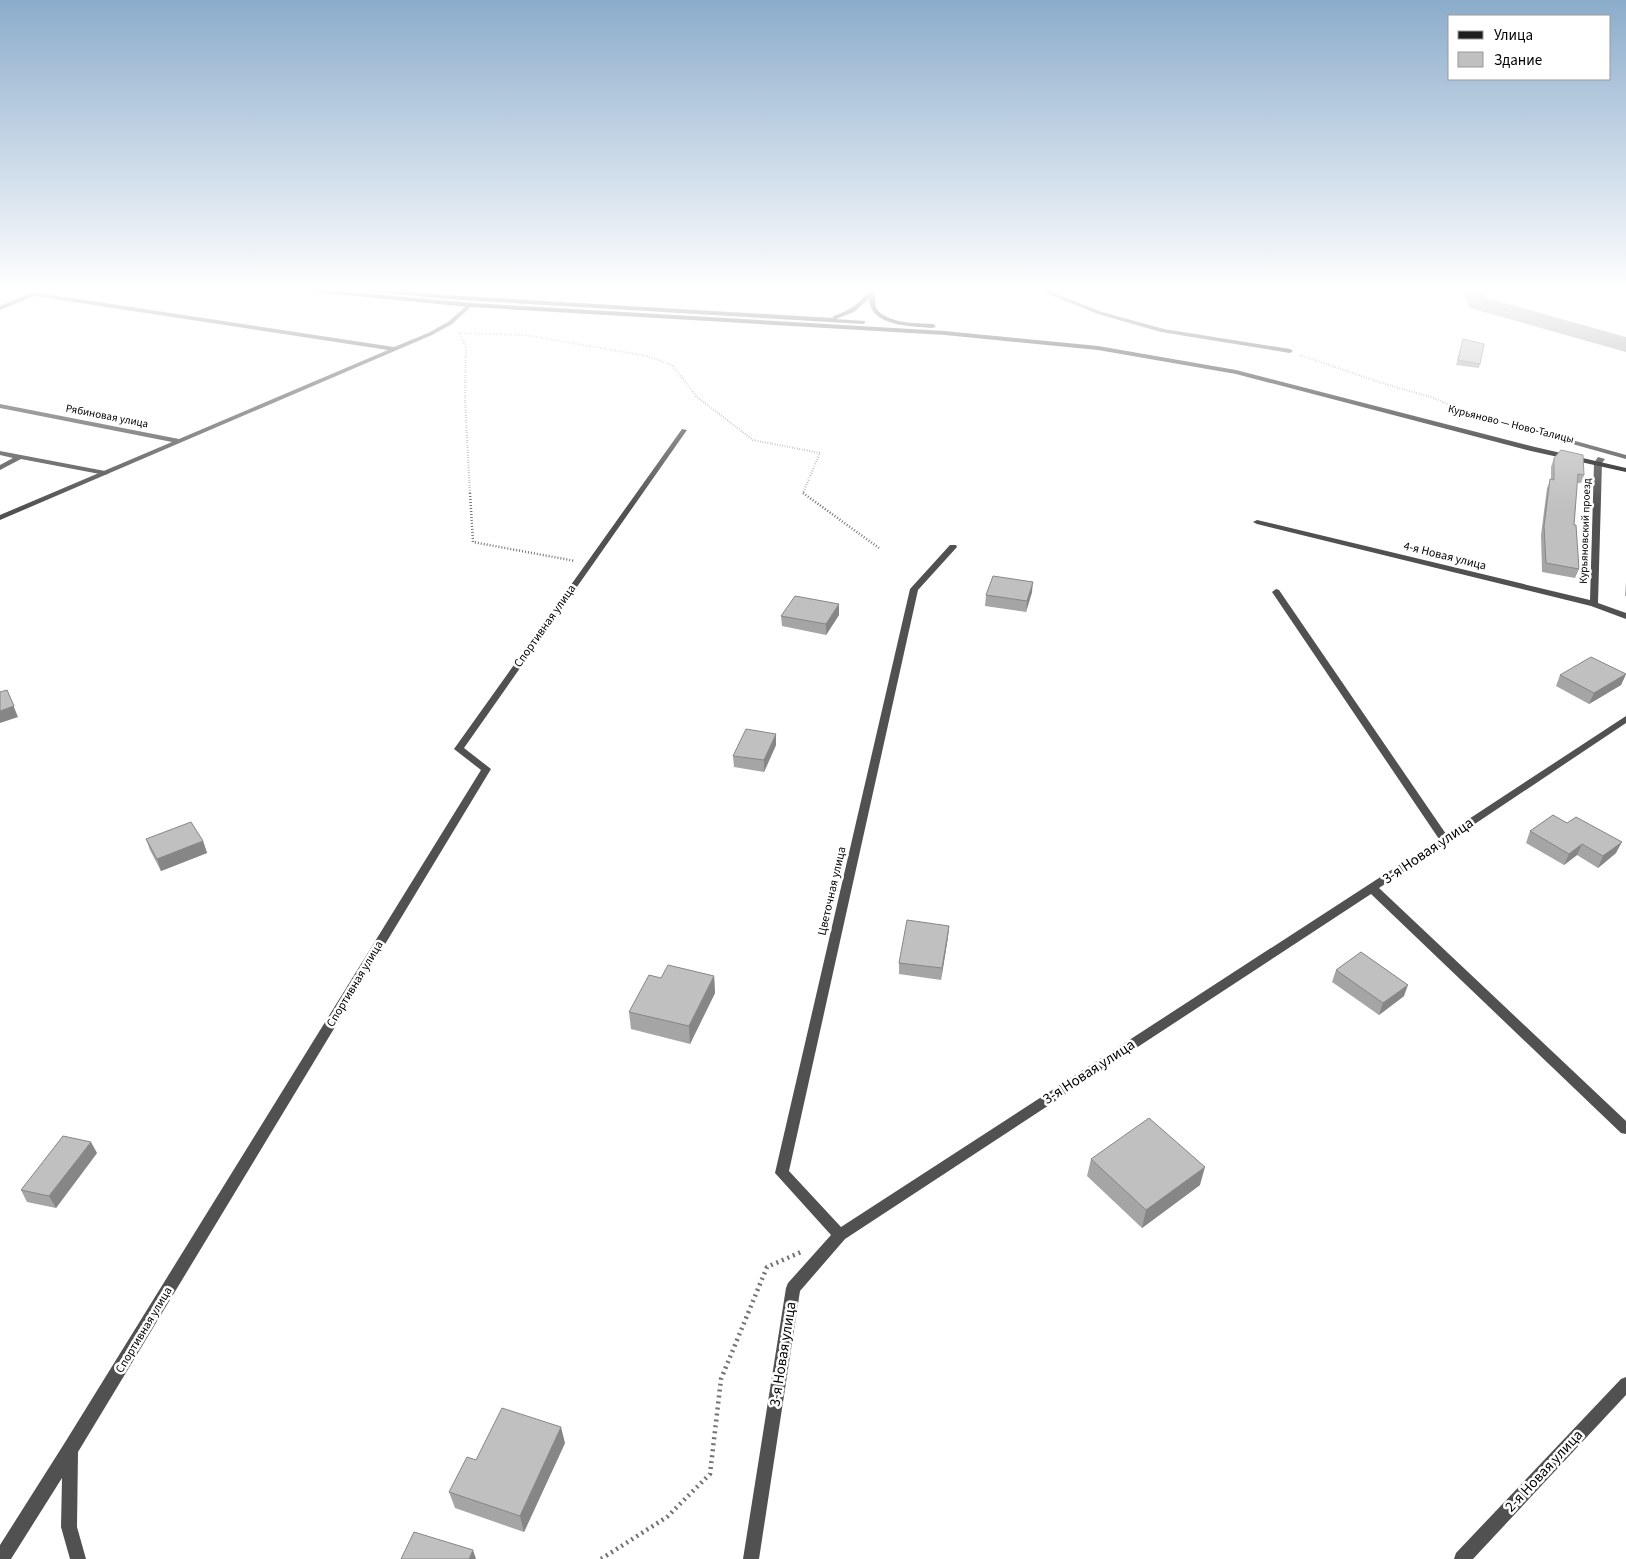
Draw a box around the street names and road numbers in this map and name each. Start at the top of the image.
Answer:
street label: Рябиновая улица [64,401,150,431]
street label: Курьяново — Ново-Талицы [1447,401,1575,447]
street label: Курьяновский проезд [1576,478,1594,584]
street label: 4-я Новая улица [1402,538,1488,574]
street label: Спортивная улица [510,581,580,671]
street label: 3-я Новая улица [1378,813,1478,889]
street label: Цветочная улица [814,845,850,937]
street label: Спортивная улица [323,938,387,1030]
street label: 3-я Новая улица [1039,1034,1139,1110]
street label: Спортивная улица [112,1284,176,1376]
street label: 3-я Новая улица [764,1300,802,1408]
street label: 2-я Новая улица [1500,1425,1588,1517]

